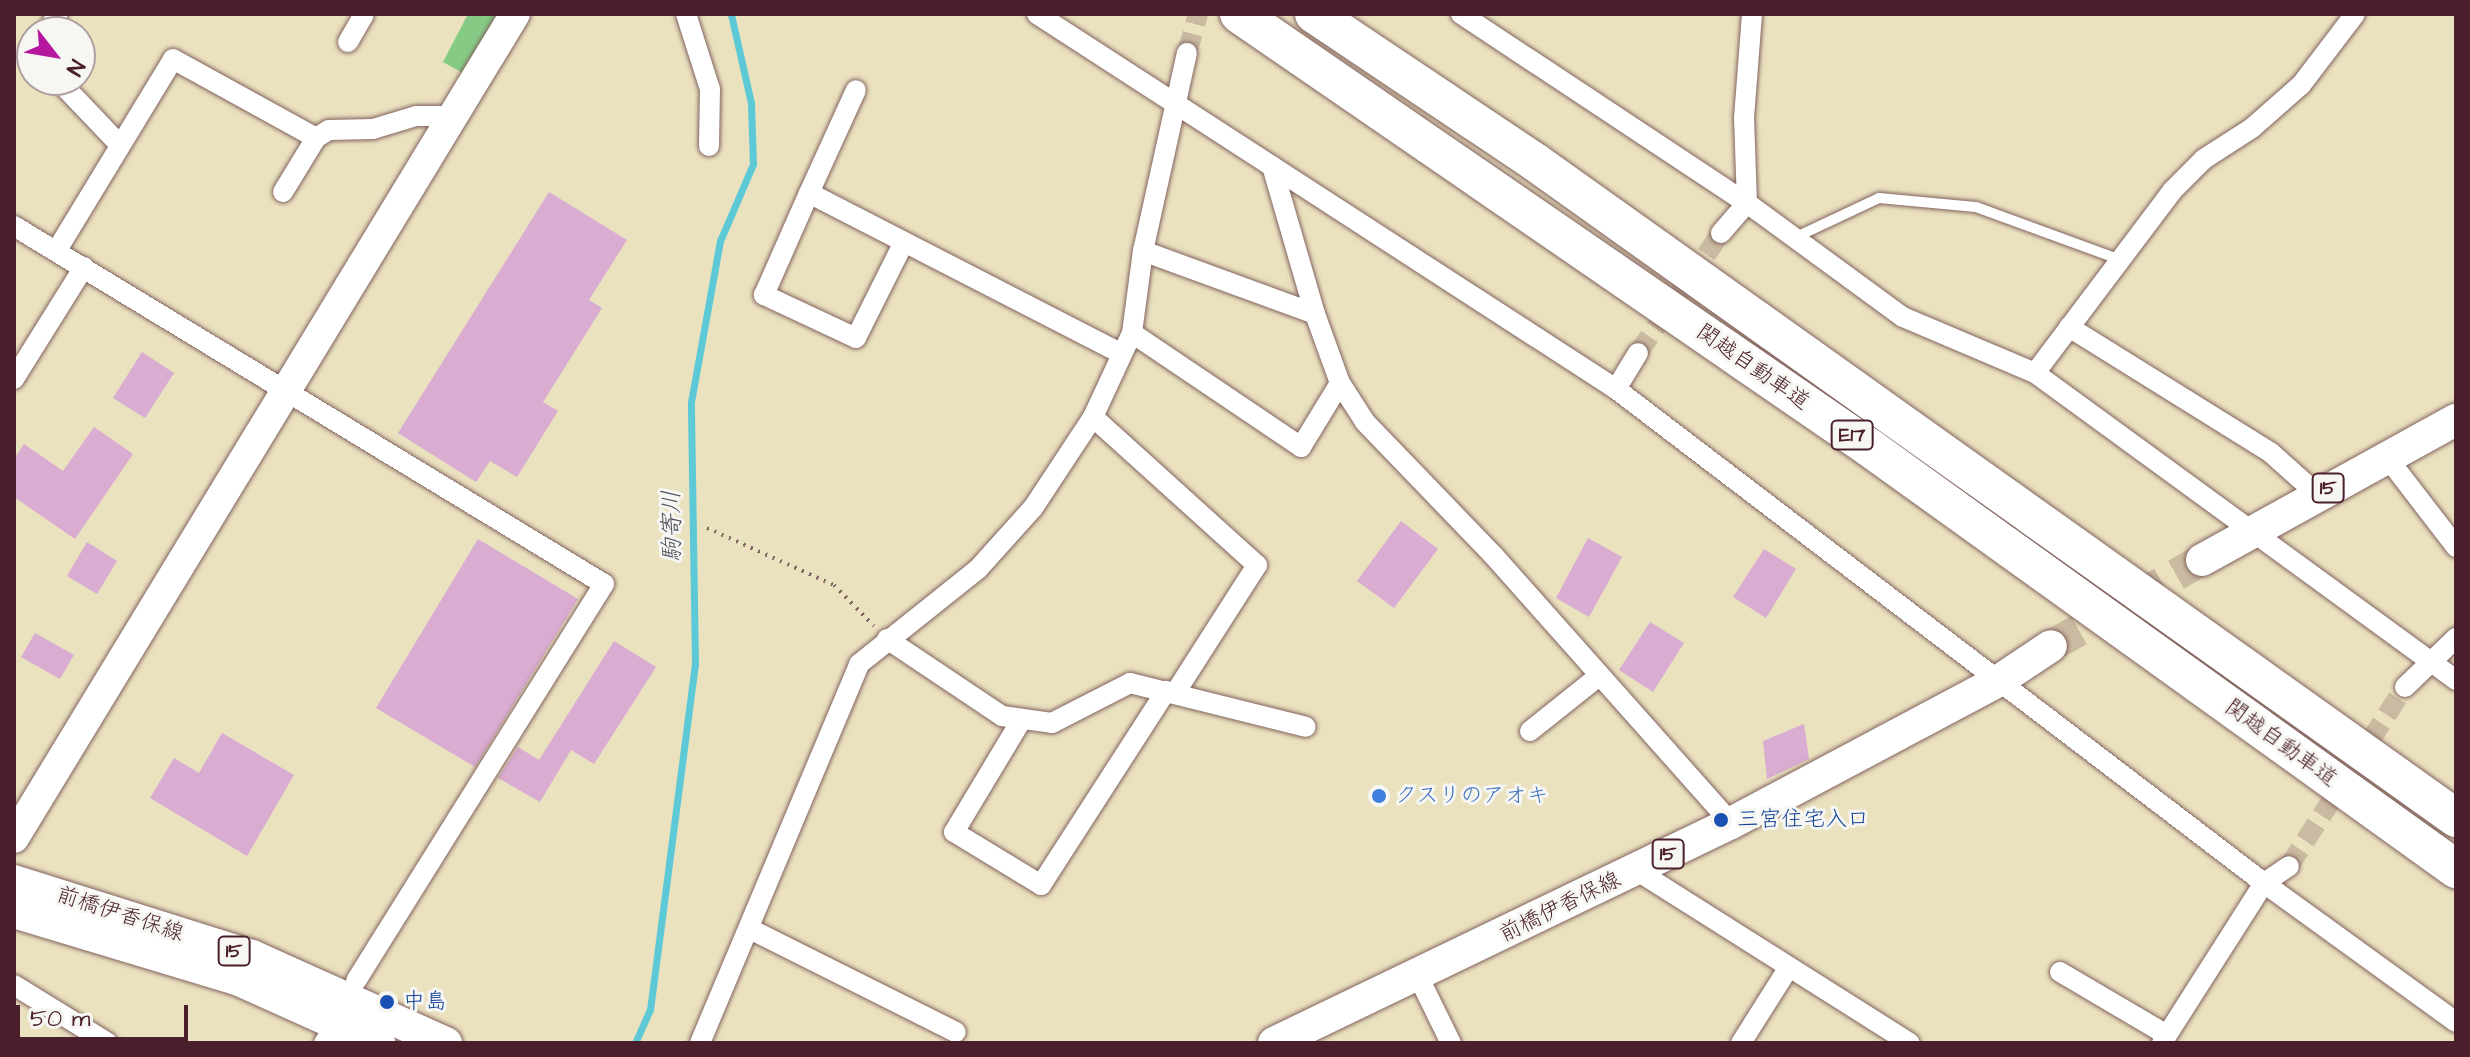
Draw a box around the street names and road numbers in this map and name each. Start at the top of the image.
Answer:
street label: 関越自動車道 [1691,318,1815,416]
road number: E17 [1830,419,1874,451]
road number: 15 [2310,472,2346,504]
street label: 関越自動車道 [2220,694,2342,792]
road number: 15 [1650,838,1686,870]
street label: 前橋伊香保線 [1495,866,1625,948]
street label: 前橋伊香保線 [53,881,187,947]
road number: 15 [216,935,252,967]

